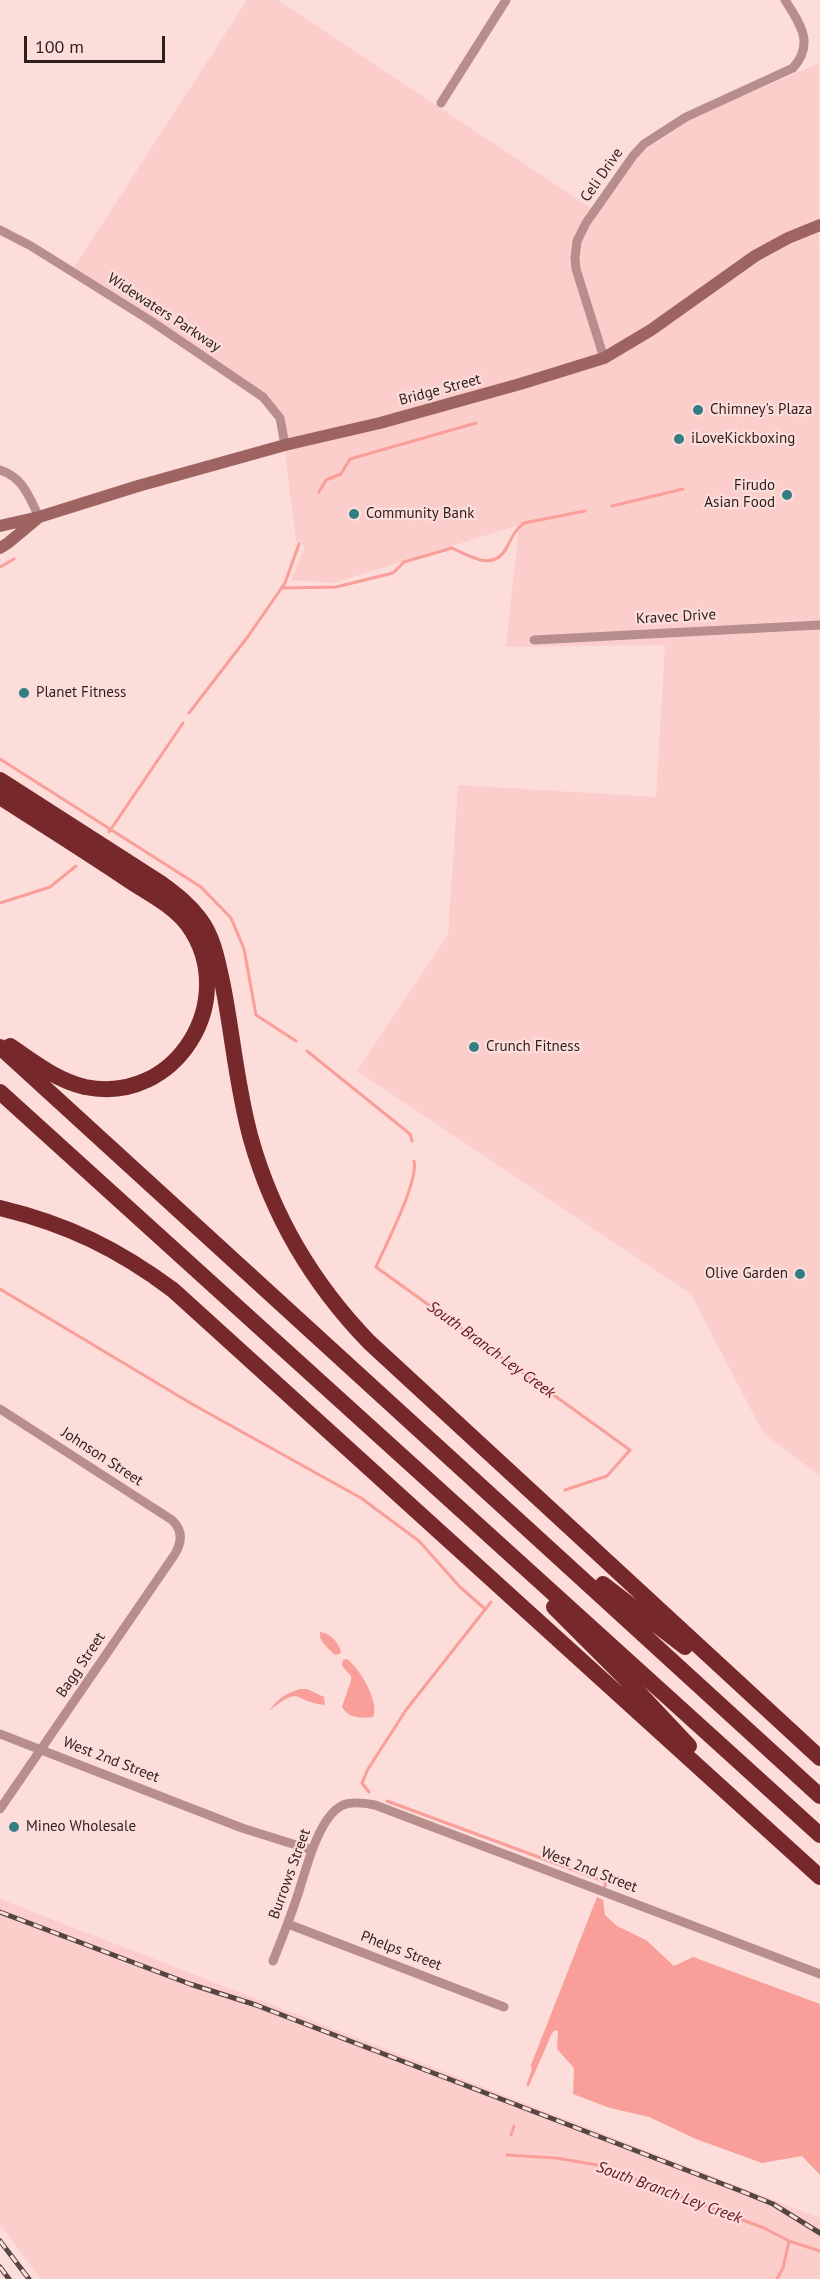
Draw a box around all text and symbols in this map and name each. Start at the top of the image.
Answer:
scale bar [27,24,168,62]
text: 100 m [35,35,84,58]
street label: Celi Drive [577,145,627,205]
street label: Widewaters Parkway [104,270,224,356]
street label: Bridge Street [397,370,483,410]
place label: Chimney's Plaza [710,401,812,419]
marker: Chimney's Plaza [691,403,705,417]
place label: iLoveKickboxing [691,430,795,448]
marker: iLoveKickboxing [672,432,686,446]
place label: Firudo Asian Food [704,477,775,512]
marker: Firudo Asian Food [780,488,794,502]
place label: Community Bank [366,505,474,523]
marker: Community Bank [347,507,361,521]
street label: Kravec Drive [635,606,717,628]
place label: Planet Fitness [36,684,126,702]
marker: Planet Fitness [17,686,31,700]
place label: Crunch Fitness [486,1038,580,1056]
marker: Crunch Fitness [467,1040,481,1054]
place label: Olive Garden [705,1265,788,1283]
marker: Olive Garden [793,1267,807,1281]
water label: South Branch Ley Creek [423,1297,559,1403]
street label: Johnson Street [58,1424,146,1490]
street label: Bagg Street [53,1629,109,1701]
street label: West 2nd Street [60,1733,162,1787]
place label: Mineo Wholesale [26,1818,136,1836]
marker: Mineo Wholesale [7,1820,21,1834]
street label: Burrows Street [265,1826,315,1922]
street label: West 2nd Street [538,1843,640,1897]
street label: Phelps Street [358,1927,444,1975]
water label: South Branch Ley Creek [594,2158,744,2228]

